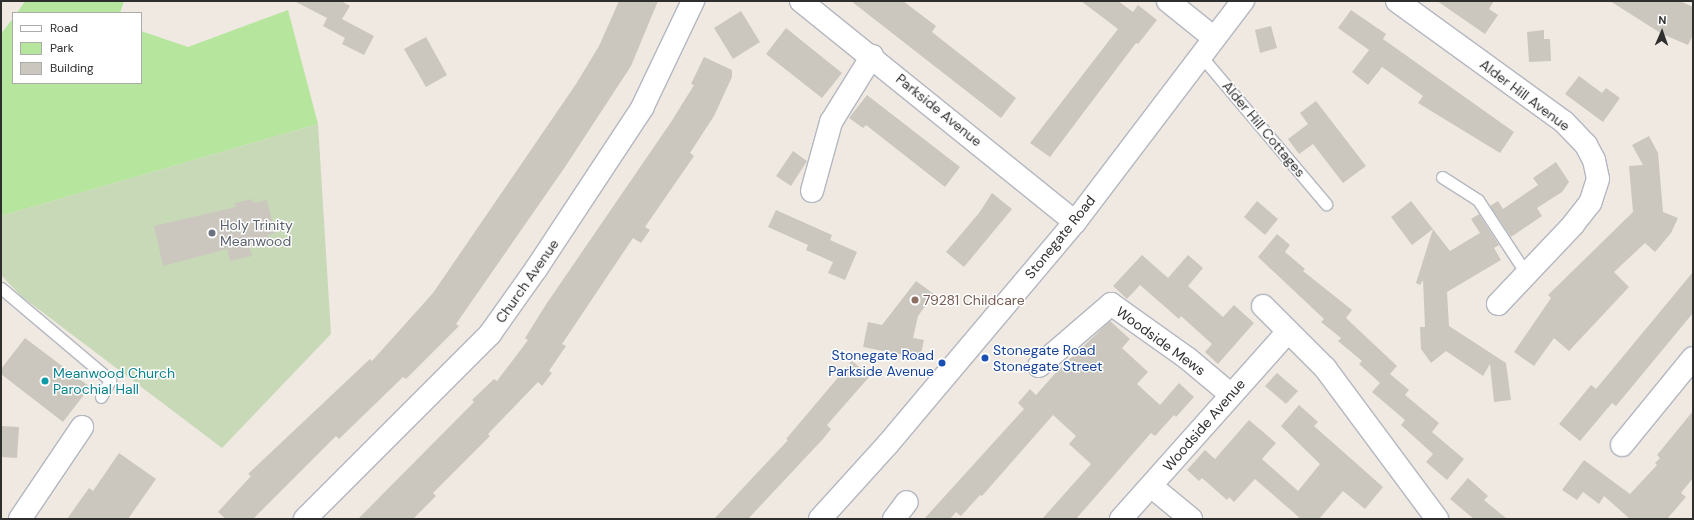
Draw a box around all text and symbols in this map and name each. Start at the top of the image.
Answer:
legend [12,12,142,84]
north arrow [1642,12,1682,52]
text: N [1658,13,1667,27]
text: Road [50,20,78,36]
text: Park [50,40,74,56]
street label: Alder Hill Avenue [1477,56,1573,134]
text: Building [50,60,94,76]
street label: Parkside Avenue [893,70,985,150]
street label: Alder Hill Cottages [1219,78,1309,180]
street label: Stonegate Road [1021,192,1099,282]
place label: Holy Trinity Meanwood [220,217,293,250]
marker: Holy Trinity Meanwood [207,228,217,238]
street label: Church Avenue [492,236,562,326]
place label: 79281 Childcare [923,292,1025,308]
marker: 79281 Childcare [910,295,920,305]
street label: Woodside Mews [1113,303,1209,379]
place label: Stonegate Road Stonegate Street [993,342,1103,374]
place label: Stonegate Road Parkside Avenue [828,347,934,380]
marker: Stonegate Road Stonegate Street [980,353,990,363]
marker: Stonegate Road Parkside Avenue [937,358,947,368]
place label: Meanwood Church Parochial Hall [53,365,175,398]
street label: Woodside Avenue [1159,375,1249,475]
marker: Meanwood Church Parochial Hall [40,376,50,386]

